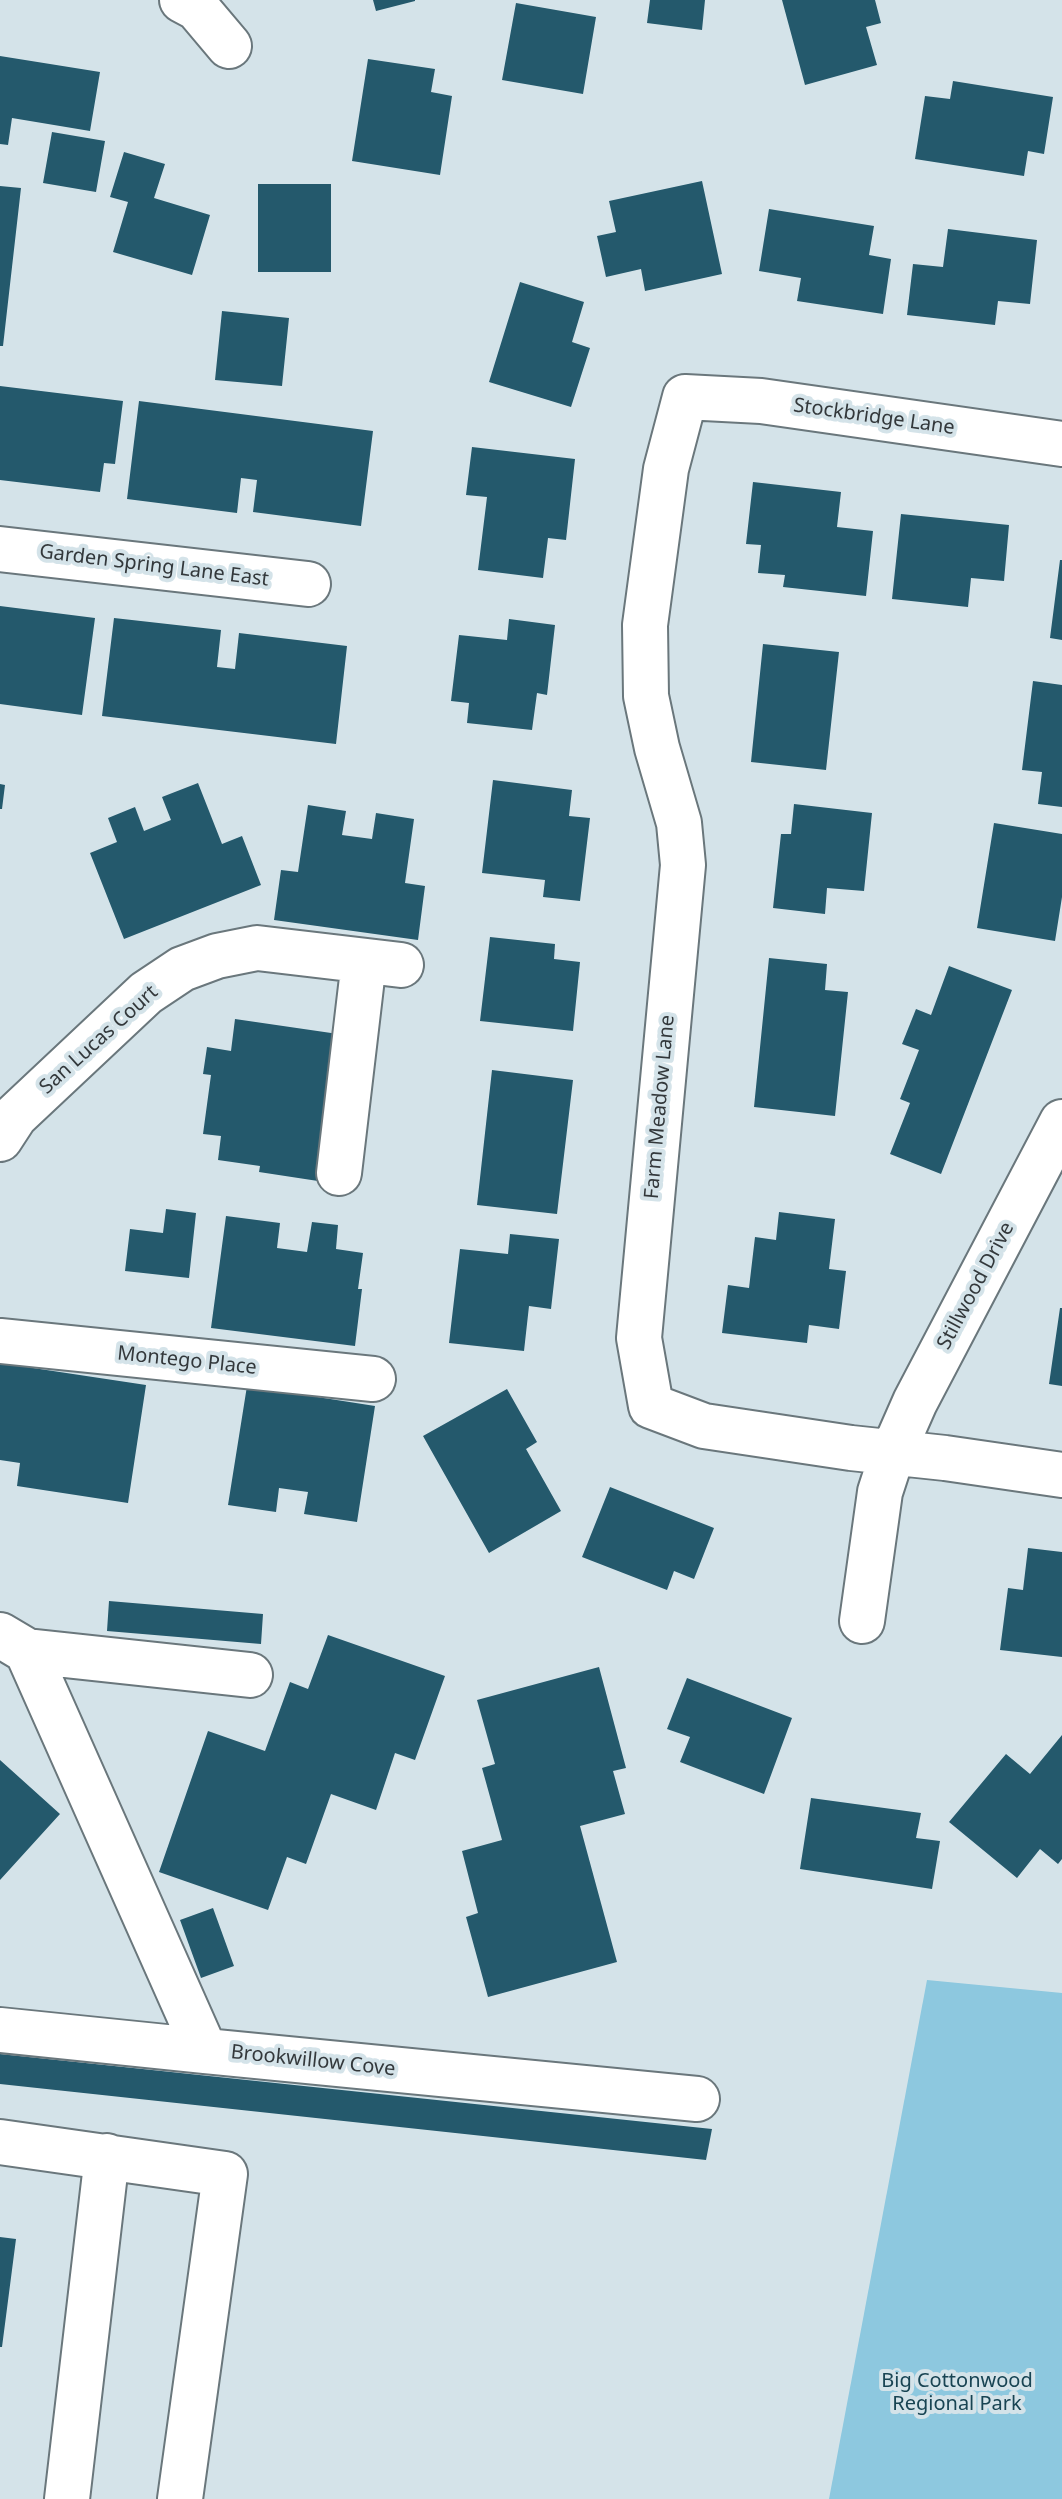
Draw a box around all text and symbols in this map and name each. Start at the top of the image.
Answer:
street label: Stockbridge Lane [792,394,956,440]
street label: Garden Spring Lane East [38,540,270,592]
street label: San Lucas Court [35,981,163,1099]
street label: Farm Meadow Lane [640,1014,680,1200]
street label: Stillwood Drive [932,1218,1020,1354]
street label: Montego Place [116,1342,258,1380]
street label: Brookwillow Cove [230,2040,396,2082]
park label: Big Cottonwood Regional Park [881,2369,1033,2416]

